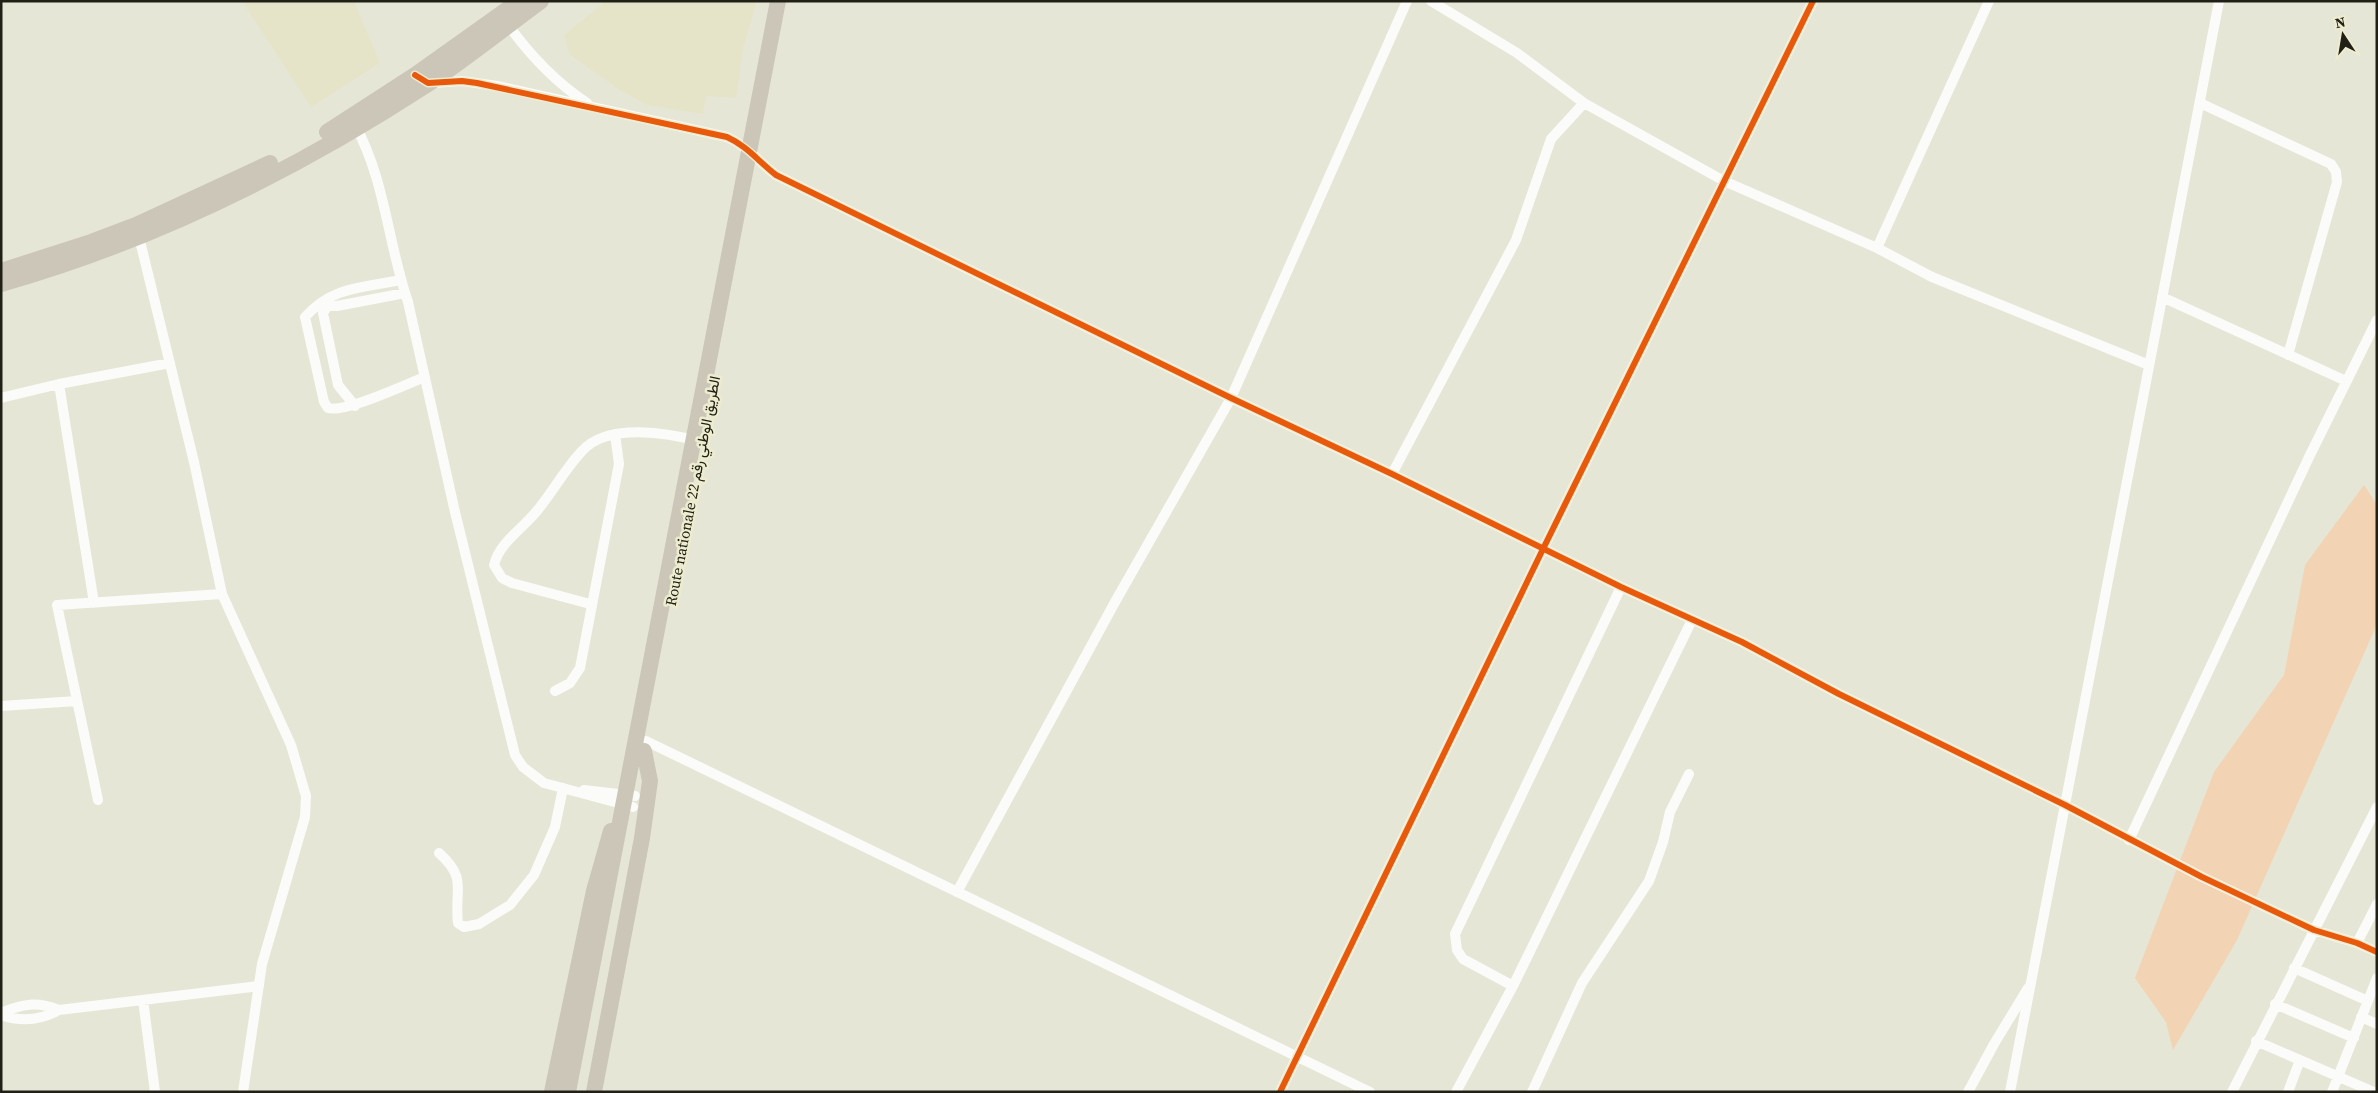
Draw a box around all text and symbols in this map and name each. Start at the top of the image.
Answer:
north arrow [2318,10,2368,60]
text: N [2333,11,2347,33]
street label: Route nationale 22 الطريق الوطني رقم [660,374,728,608]

